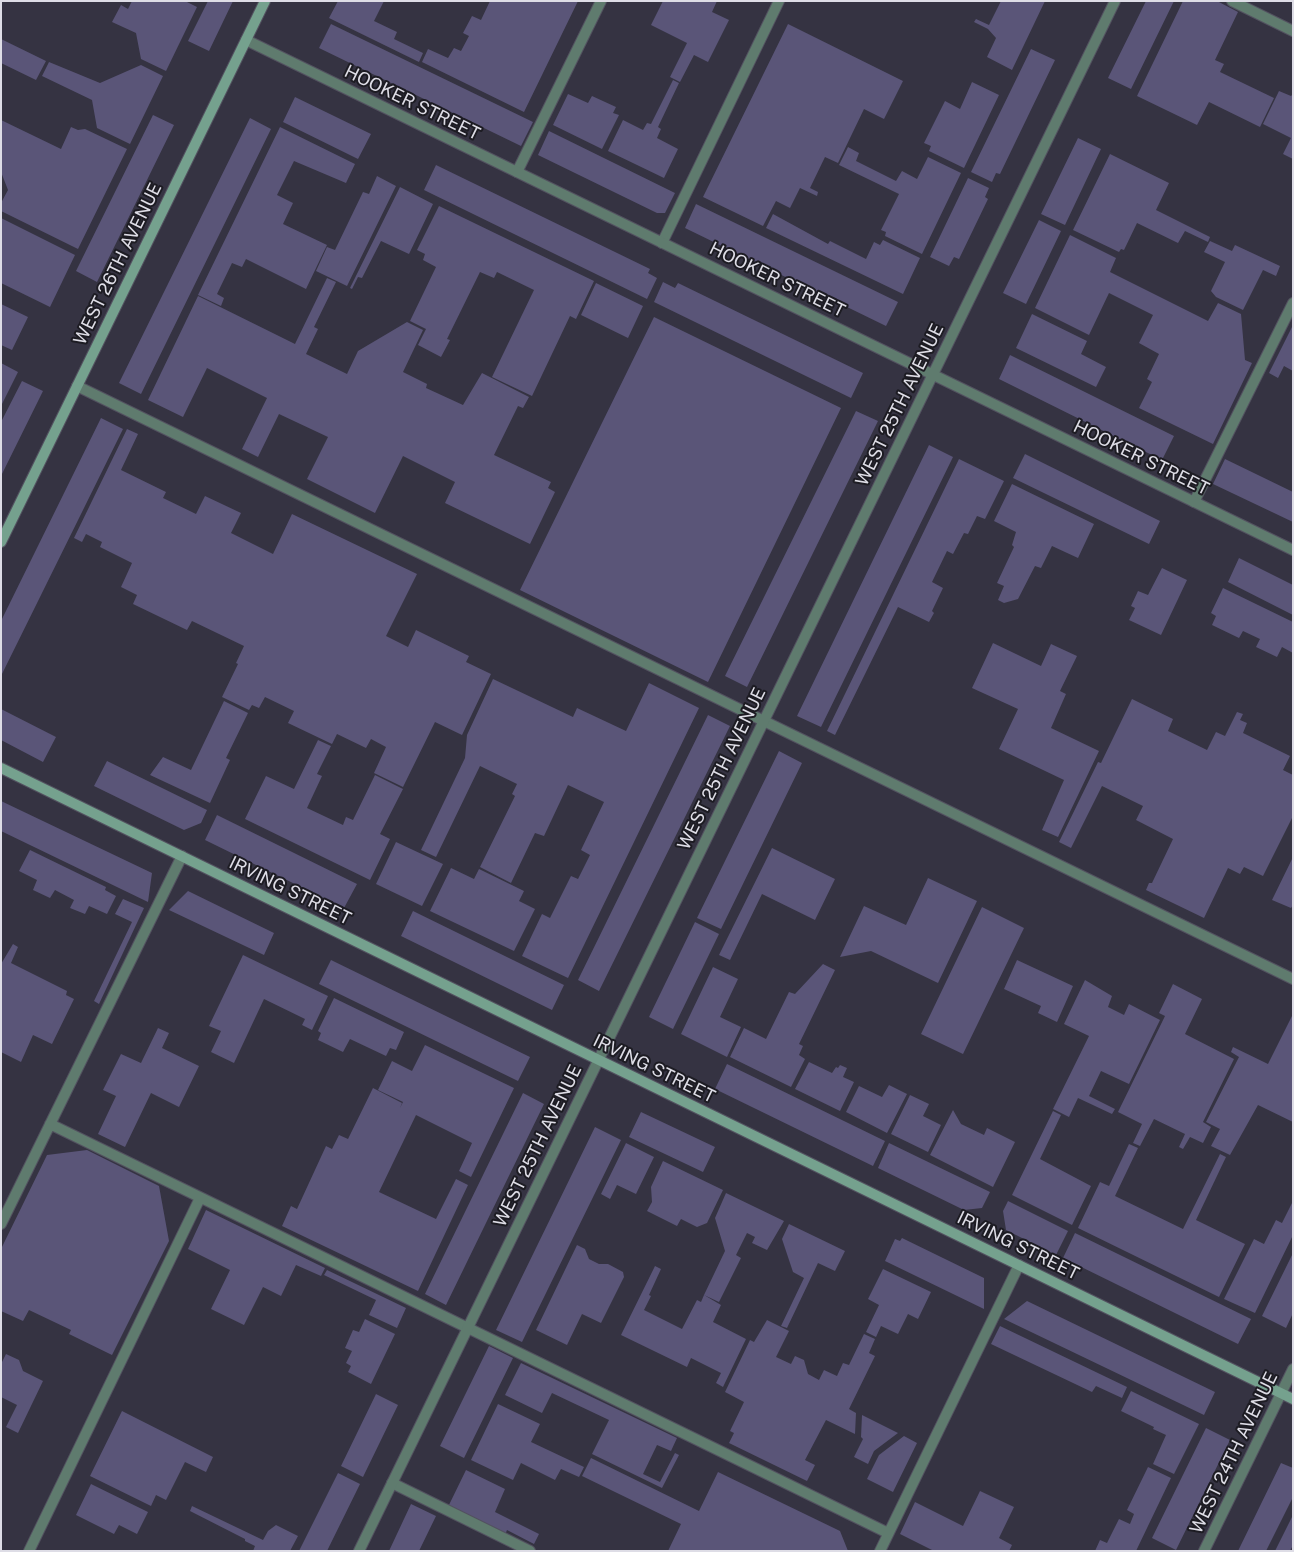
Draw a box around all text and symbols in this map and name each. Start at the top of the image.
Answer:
street label: HOOKER STREET [341,61,483,145]
street label: WEST 26TH AVENUE [69,180,167,348]
street label: HOOKER STREET [706,238,848,322]
street label: WEST 25TH AVENUE [851,320,949,490]
street label: HOOKER STREET [1070,416,1212,500]
street label: WEST 25TH AVENUE [673,684,771,854]
street label: IRVING STREET [225,852,355,930]
street label: IRVING STREET [589,1030,719,1108]
street label: WEST 25TH AVENUE [489,1061,587,1231]
street label: IRVING STREET [953,1207,1083,1285]
street label: WEST 24TH AVENUE [1185,1369,1283,1537]

